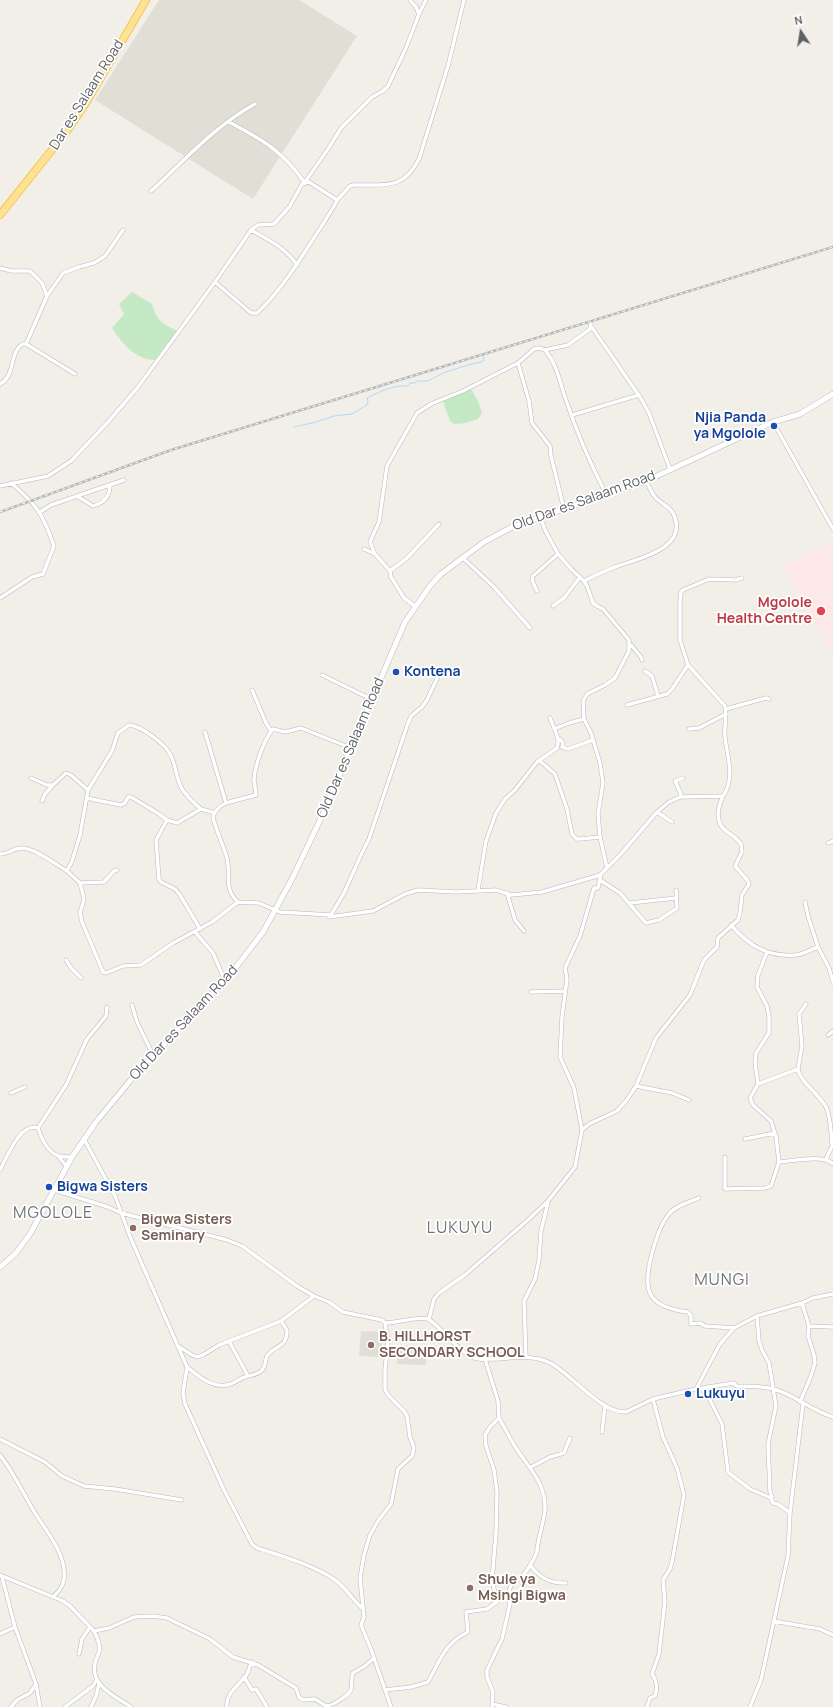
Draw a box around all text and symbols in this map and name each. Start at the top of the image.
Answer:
north arrow [781,12,821,52]
text: N [793,12,804,28]
street label: Dar es Salaam Road [46,37,128,153]
place label: Njia Panda ya Mgolole [693,410,766,442]
marker: Njia Panda ya Mgolole [769,421,779,431]
street label: Old Dar es Salaam Road [510,467,658,535]
place label: Mgolole Health Centre [717,595,812,628]
marker: Mgolole Health Centre [815,605,827,617]
place label: Kontena [404,664,461,680]
marker: Kontena [391,667,401,677]
street label: Old Dar es Salaam Road [314,675,388,821]
street label: Old Dar es Salaam Road [126,962,242,1084]
place label: Bigwa Sisters [57,1179,148,1195]
marker: Bigwa Sisters [44,1182,54,1192]
district label: MGOLOLE [13,1204,93,1224]
place label: Bigwa Sisters Seminary [141,1212,232,1244]
district label: LUKUYU [427,1219,493,1239]
marker: Bigwa Sisters Seminary [128,1223,138,1233]
district label: MUNGI [694,1271,750,1291]
place label: B. HILLHORST SECONDARY SCHOOL [379,1329,524,1362]
marker: B. HILLHORST SECONDARY SCHOOL [366,1340,376,1350]
place label: Lukuyu [696,1386,745,1402]
marker: Lukuyu [683,1389,693,1399]
place label: Shule ya Msingi Bigwa [478,1572,566,1604]
marker: Shule ya Msingi Bigwa [465,1583,475,1593]

